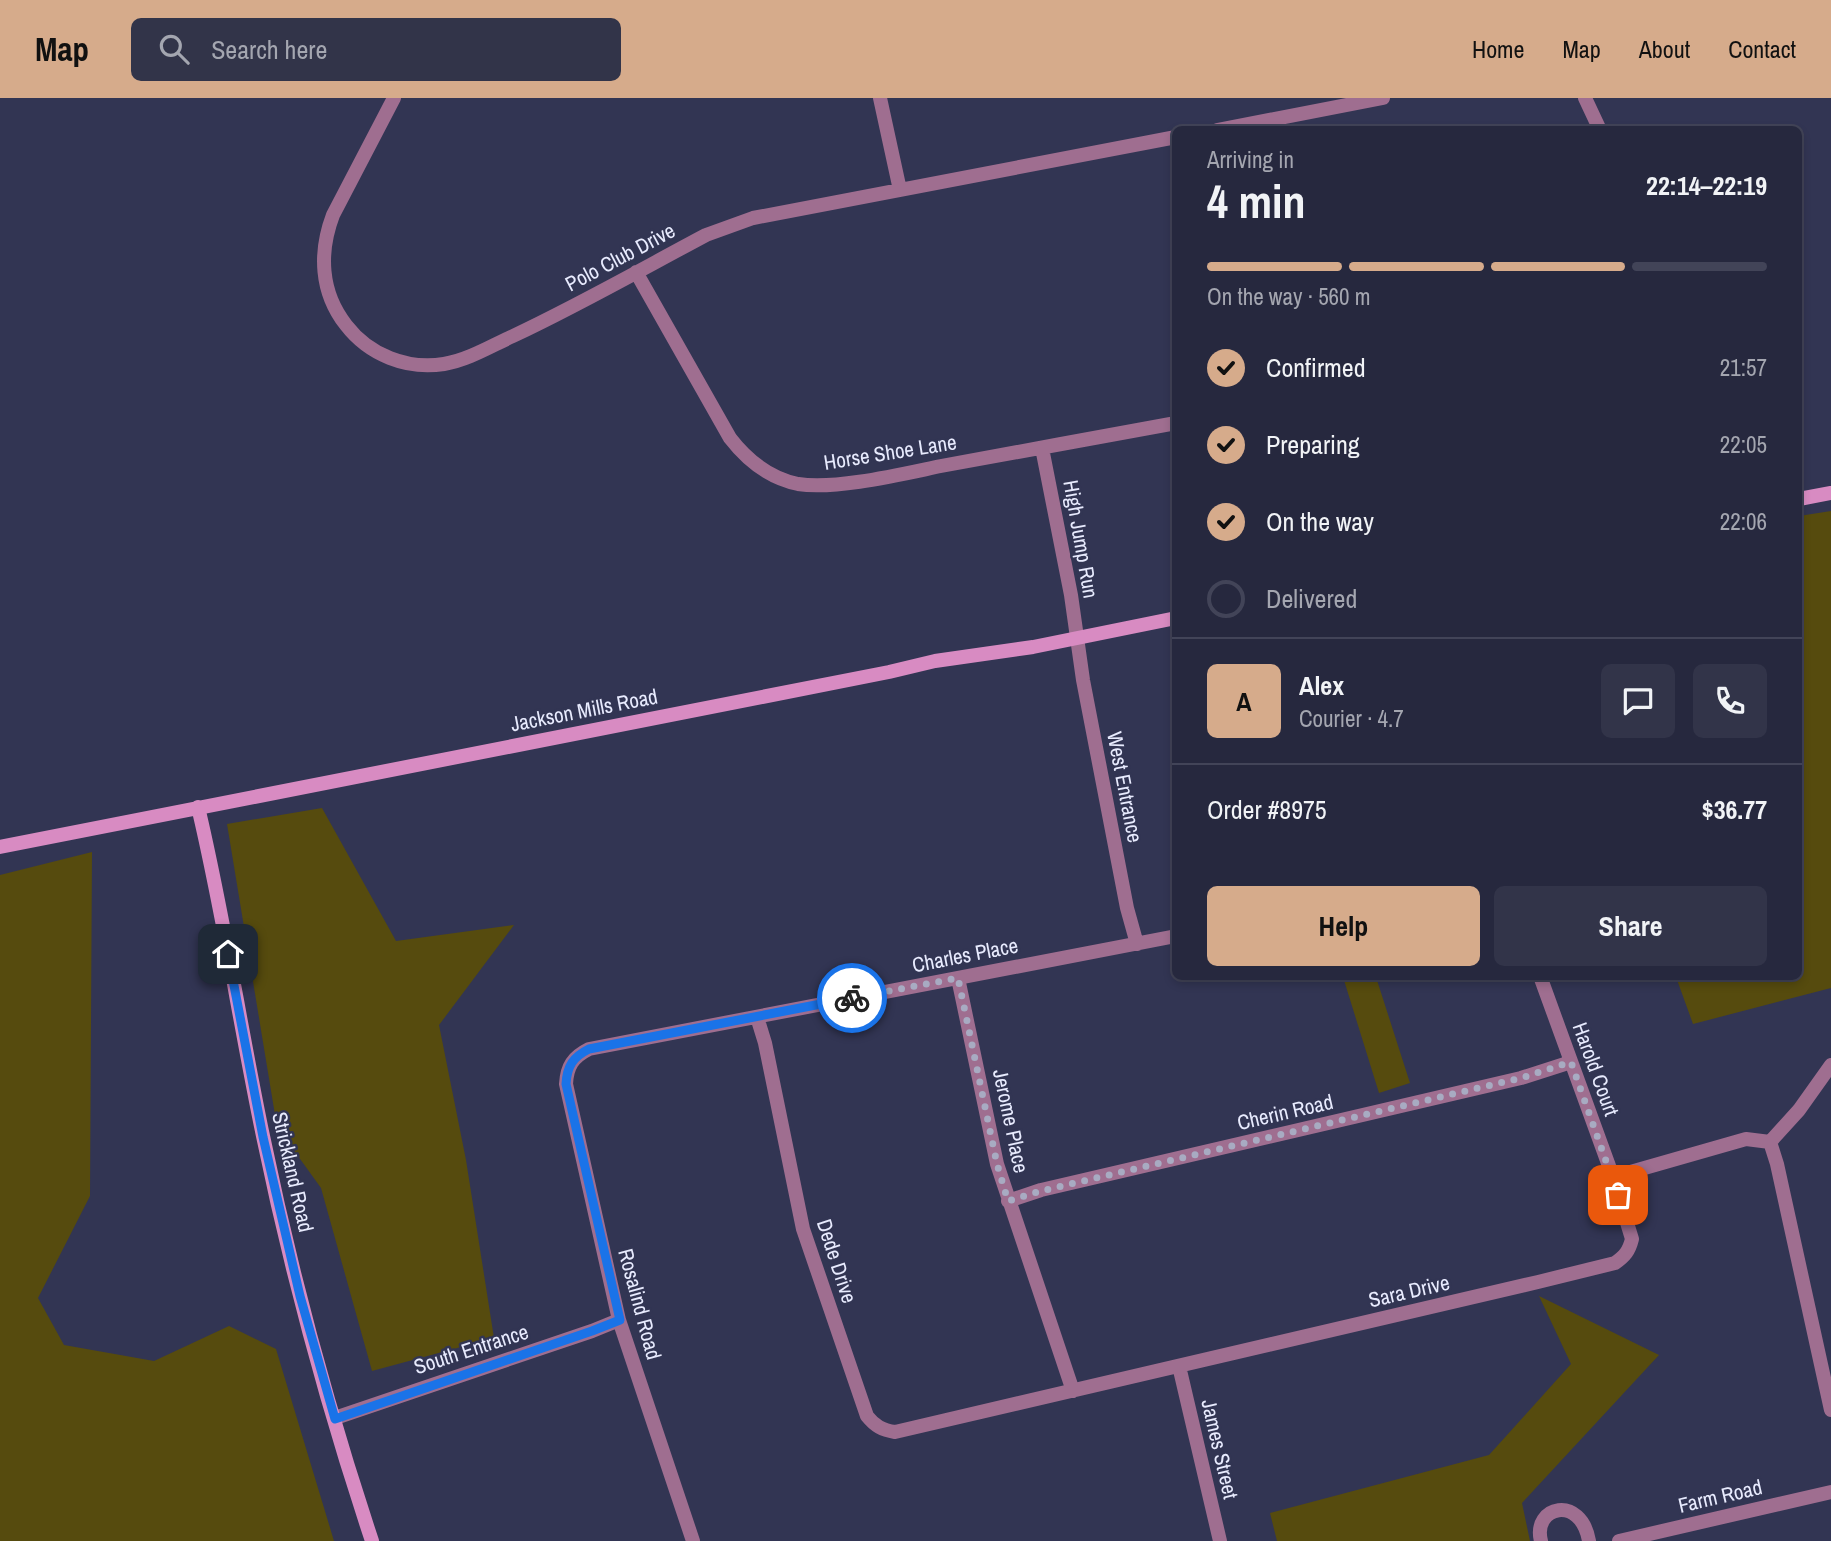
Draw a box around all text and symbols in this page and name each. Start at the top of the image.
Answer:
search box [131,18,621,81]
text: Map [35,27,89,71]
icon: search [155,30,193,68]
text: Search here [211,32,327,67]
text: Home [1472,33,1524,65]
text: Map [1562,33,1601,65]
text: About [1639,33,1690,65]
text: Contact [1728,33,1796,65]
text: Arriving in [1207,144,1294,175]
text: 22:14–22:19 [1646,168,1767,203]
text: 4 min [1207,170,1306,232]
street label: Polo Club Drive [560,216,680,298]
text: On the way · 560 m [1207,281,1371,312]
icon: check [1207,349,1245,387]
text: Confirmed [1266,350,1366,385]
text: 21:57 [1720,352,1767,383]
icon: check [1207,426,1245,464]
street label: Horse Shoe Lane [822,427,958,477]
text: Preparing [1266,427,1360,462]
text: 22:05 [1720,429,1767,460]
street label: High Jump Run [1056,478,1106,600]
icon: check [1207,503,1245,541]
text: On the way [1266,504,1374,539]
text: 22:06 [1720,506,1767,537]
text: Delivered [1266,581,1357,616]
button: chat [1601,664,1675,738]
button: phone [1693,664,1767,738]
text: Alex [1299,668,1344,703]
street label: Jackson Mills Road [508,682,660,738]
text: A [1236,684,1252,719]
text: Courier · 4.7 [1299,703,1404,734]
street label: West Entrance [1100,729,1150,845]
text: Order #8975 [1207,792,1327,827]
text: $36.77 [1702,792,1767,827]
button: Help [1207,886,1480,966]
button: Share [1494,886,1767,966]
pin [198,924,258,984]
street label: Charles Place [910,931,1020,979]
icon: home [209,935,247,973]
courier [817,963,887,1033]
icon: bike [833,979,871,1017]
street label: Harold Court [1566,1018,1626,1120]
street label: Jerome Place [986,1066,1036,1176]
street label: Cherin Road [1234,1087,1336,1137]
street label: Strickland Road [265,1109,321,1235]
pin [1588,1165,1648,1225]
icon: bag [1599,1176,1637,1214]
street label: Dede Drive [810,1215,864,1307]
street label: Rosalind Road [611,1245,669,1363]
street label: Sara Drive [1366,1268,1452,1314]
street label: South Entrance [410,1317,532,1381]
street label: James Street [1194,1396,1246,1502]
street label: Farm Road [1675,1472,1765,1520]

